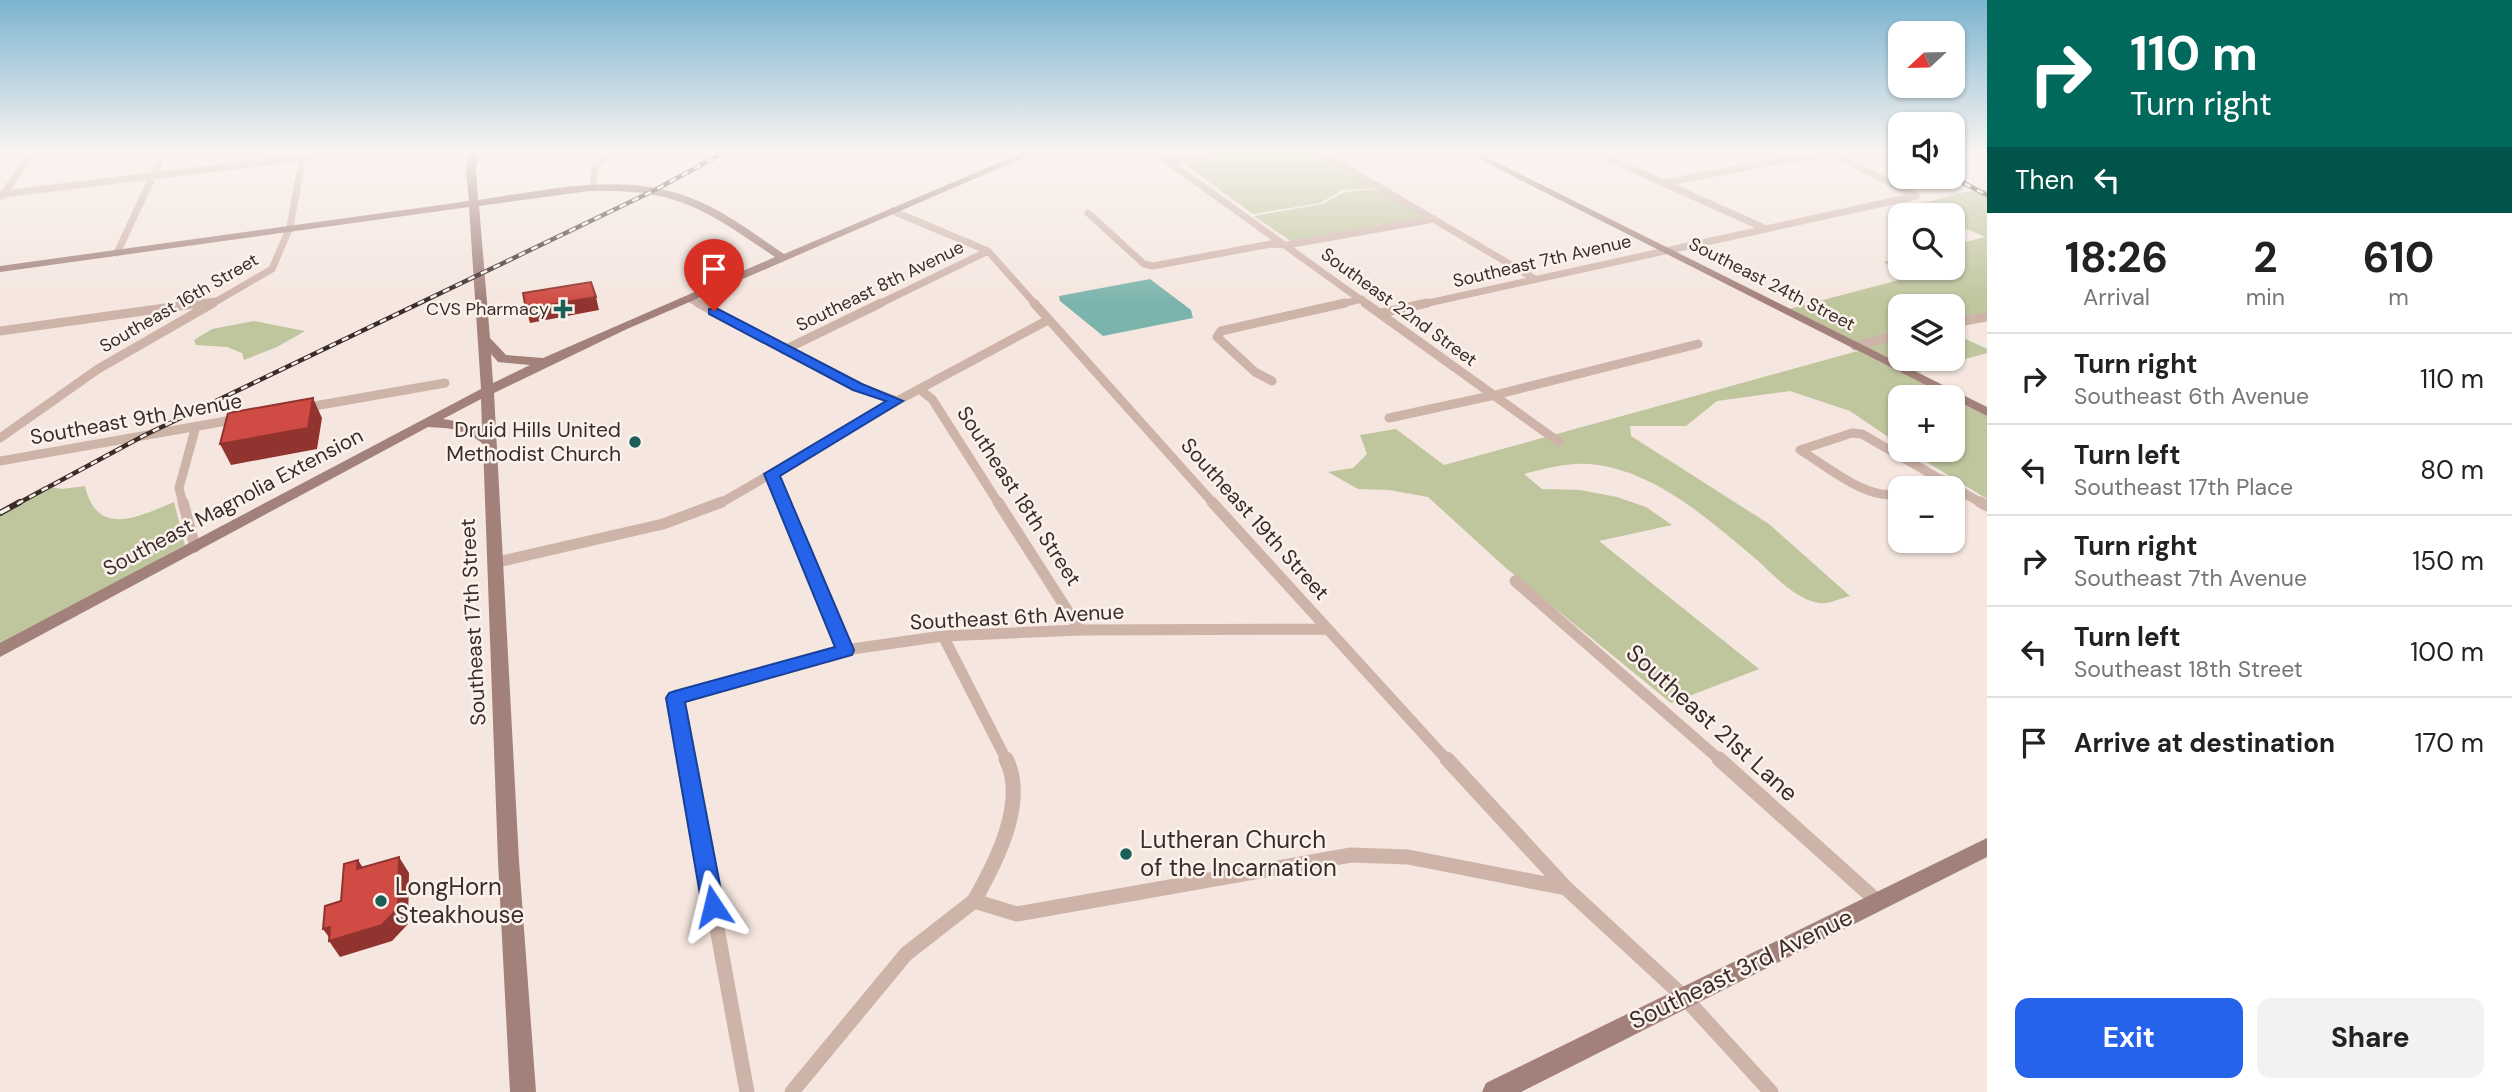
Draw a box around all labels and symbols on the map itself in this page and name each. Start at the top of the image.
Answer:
north arrow [1888,21,1965,98]
street label: Southeast 7th Avenue [1450,229,1634,293]
street label: Southeast 24th Street [1685,232,1859,336]
street label: Southeast 8th Avenue [792,235,968,337]
pin [684,239,744,311]
street label: Southeast 22nd Street [1316,242,1482,372]
street label: Southeast 16th Street [95,248,263,358]
place label: CVS Pharmacy [426,297,549,321]
marker: CVS Pharmacy [555,301,571,317]
street label: Southeast 9th Avenue [28,387,244,451]
street label: Southeast 18th Street [950,401,1088,591]
place label: Druid Hills United Methodist Church [446,416,621,468]
street label: Southeast Magnolia Extension [98,421,368,583]
street label: Southeast 19th Street [1175,432,1335,606]
marker: Druid Hills United Methodist Church [627,434,643,450]
street label: Southeast 17th Street [454,518,492,726]
street label: Southeast 6th Avenue [909,597,1125,637]
street label: Southeast 21st Lane [1620,637,1805,808]
place label: Lutheran Church of the Incarnation [1140,824,1337,883]
marker: Lutheran Church of the Incarnation [1118,846,1134,862]
position arrow [676,869,750,943]
place label: LongHorn Steakhouse [395,871,524,930]
marker: LongHorn Steakhouse [373,893,389,909]
street label: Southeast 3rd Avenue [1624,901,1858,1036]

